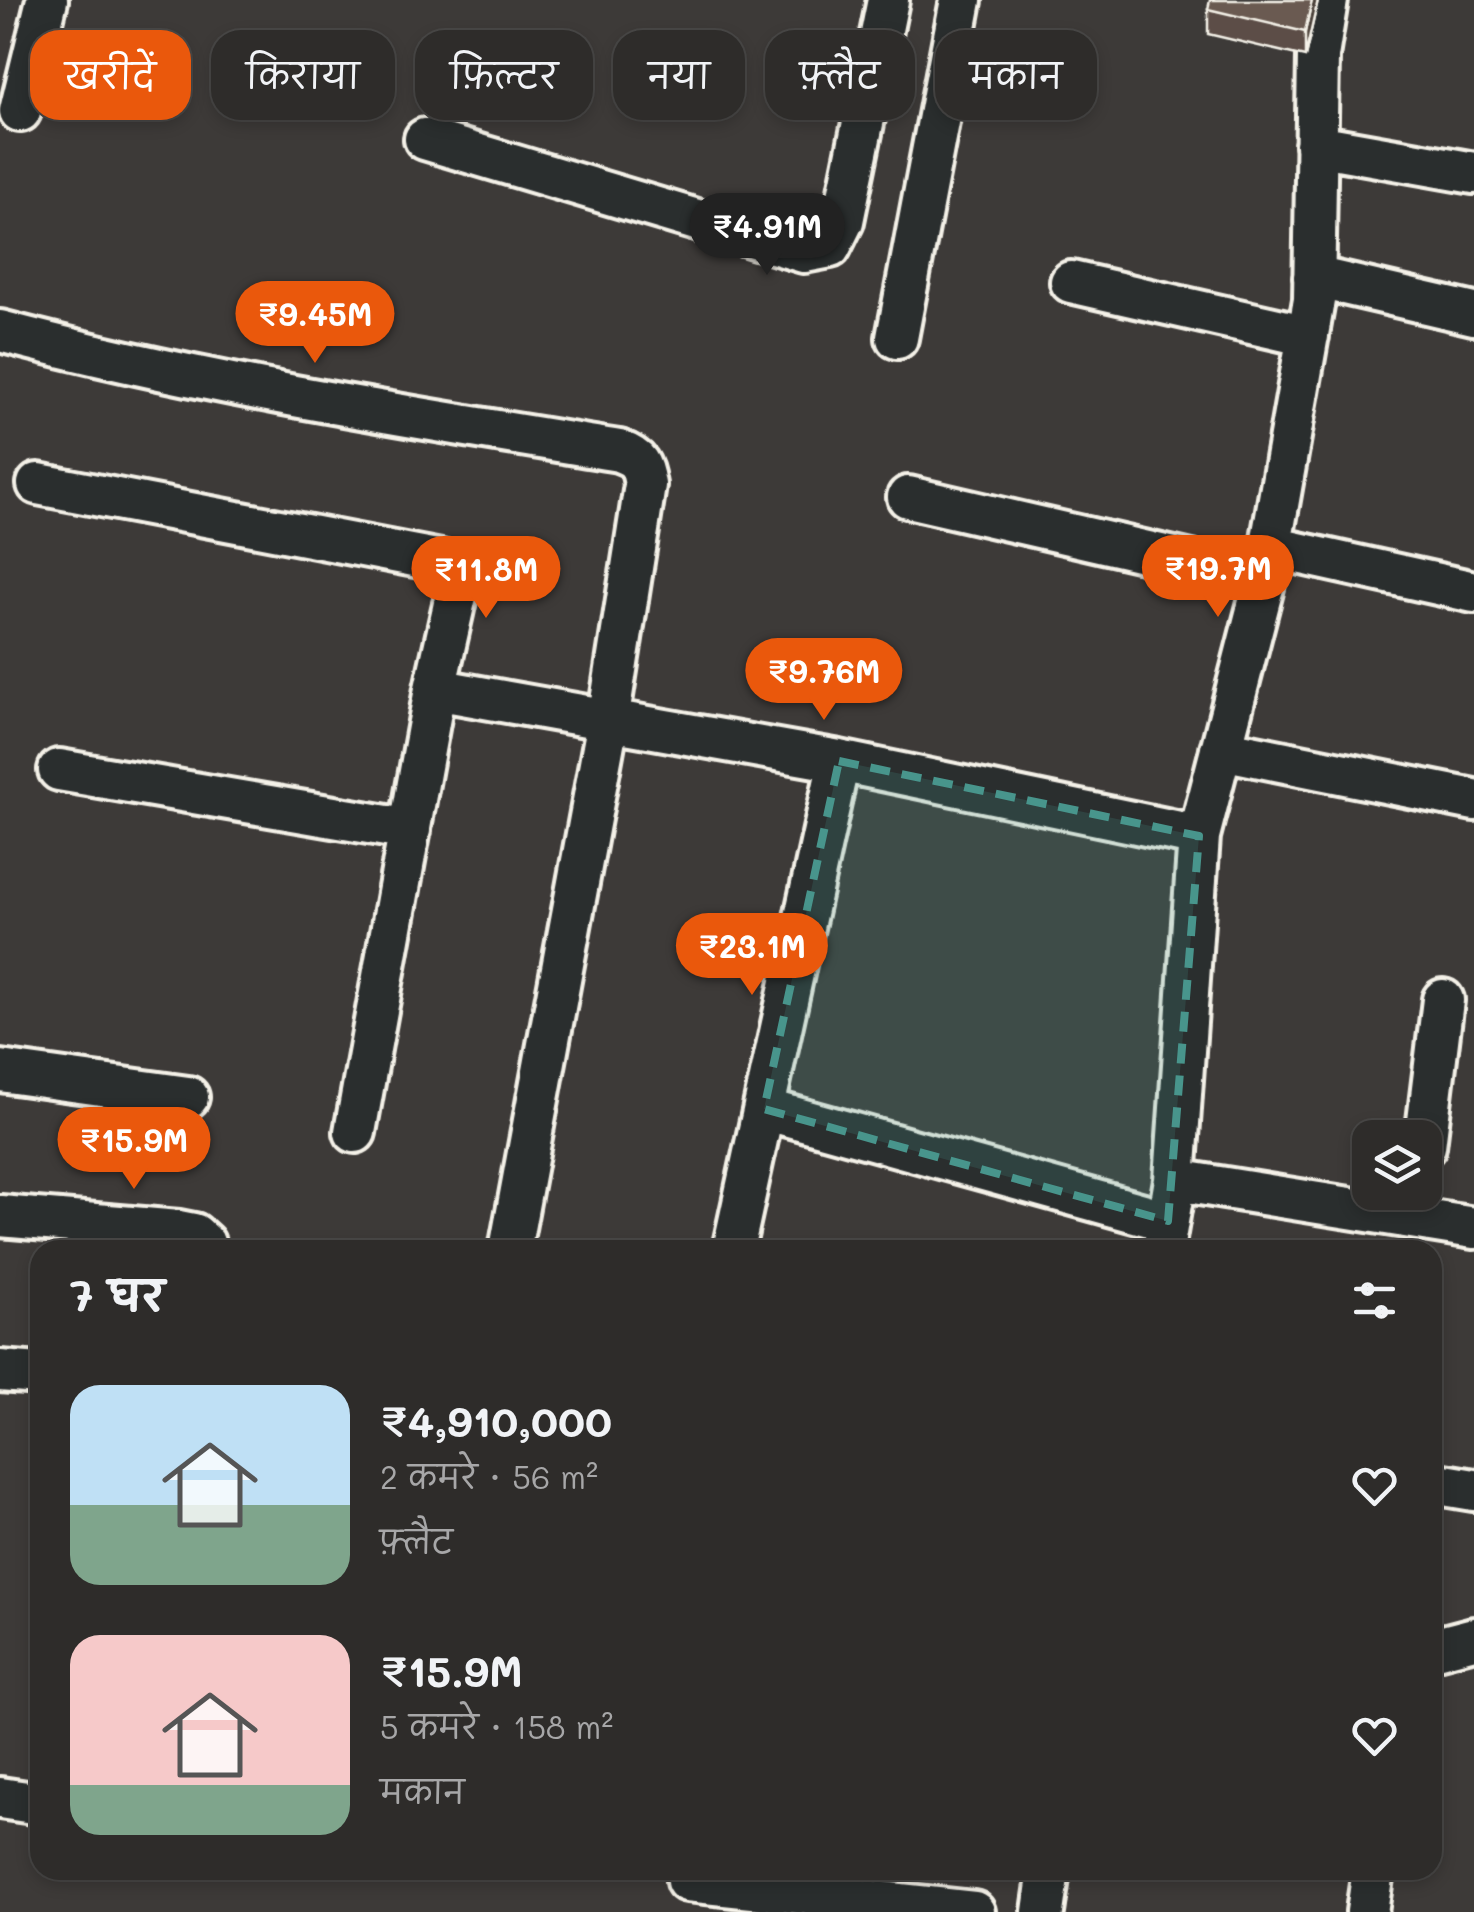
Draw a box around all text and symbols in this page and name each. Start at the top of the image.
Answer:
chip: खरीदें [30,30,191,120]
chip: किराया [211,30,395,120]
chip: फ़िल्टर [415,30,593,120]
chip: नया [613,30,745,120]
chip: फ़्लैट [765,30,915,120]
chip: मकान [935,30,1097,120]
pin: ₹4.91M [686,193,848,278]
text: ₹4.91M [712,204,822,246]
pin: ₹9.45M [234,281,396,366]
text: ₹9.45M [257,292,373,334]
pin: ₹19.7M [1137,535,1299,620]
pin: ₹11.8M [405,536,567,621]
text: ₹19.7M [1164,546,1272,588]
text: ₹11.8M [433,547,539,589]
pin: ₹9.76M [743,638,905,723]
text: ₹9.76M [767,649,881,691]
pin: ₹23.1M [671,913,833,998]
text: ₹23.1M [698,924,806,966]
pin: ₹15.9M [53,1107,215,1192]
text: ₹15.9M [79,1118,189,1160]
map controls [1352,1120,1442,1210]
button: layers [1352,1120,1442,1210]
text: 7 घर [70,1267,164,1322]
icon: filters [1347,1273,1402,1328]
text: ₹4,910,000 [380,1393,612,1448]
icon: home [150,1425,270,1545]
text: 2 कमरे · 56 m² [380,1455,598,1497]
icon: heart [1347,1458,1402,1513]
text: फ़्लैट [380,1520,453,1562]
text: ₹15.9M [380,1643,523,1698]
icon: home [150,1675,270,1795]
text: 5 कमरे · 158 m² [380,1705,613,1747]
icon: heart [1347,1708,1402,1763]
text: मकान [380,1770,465,1812]

